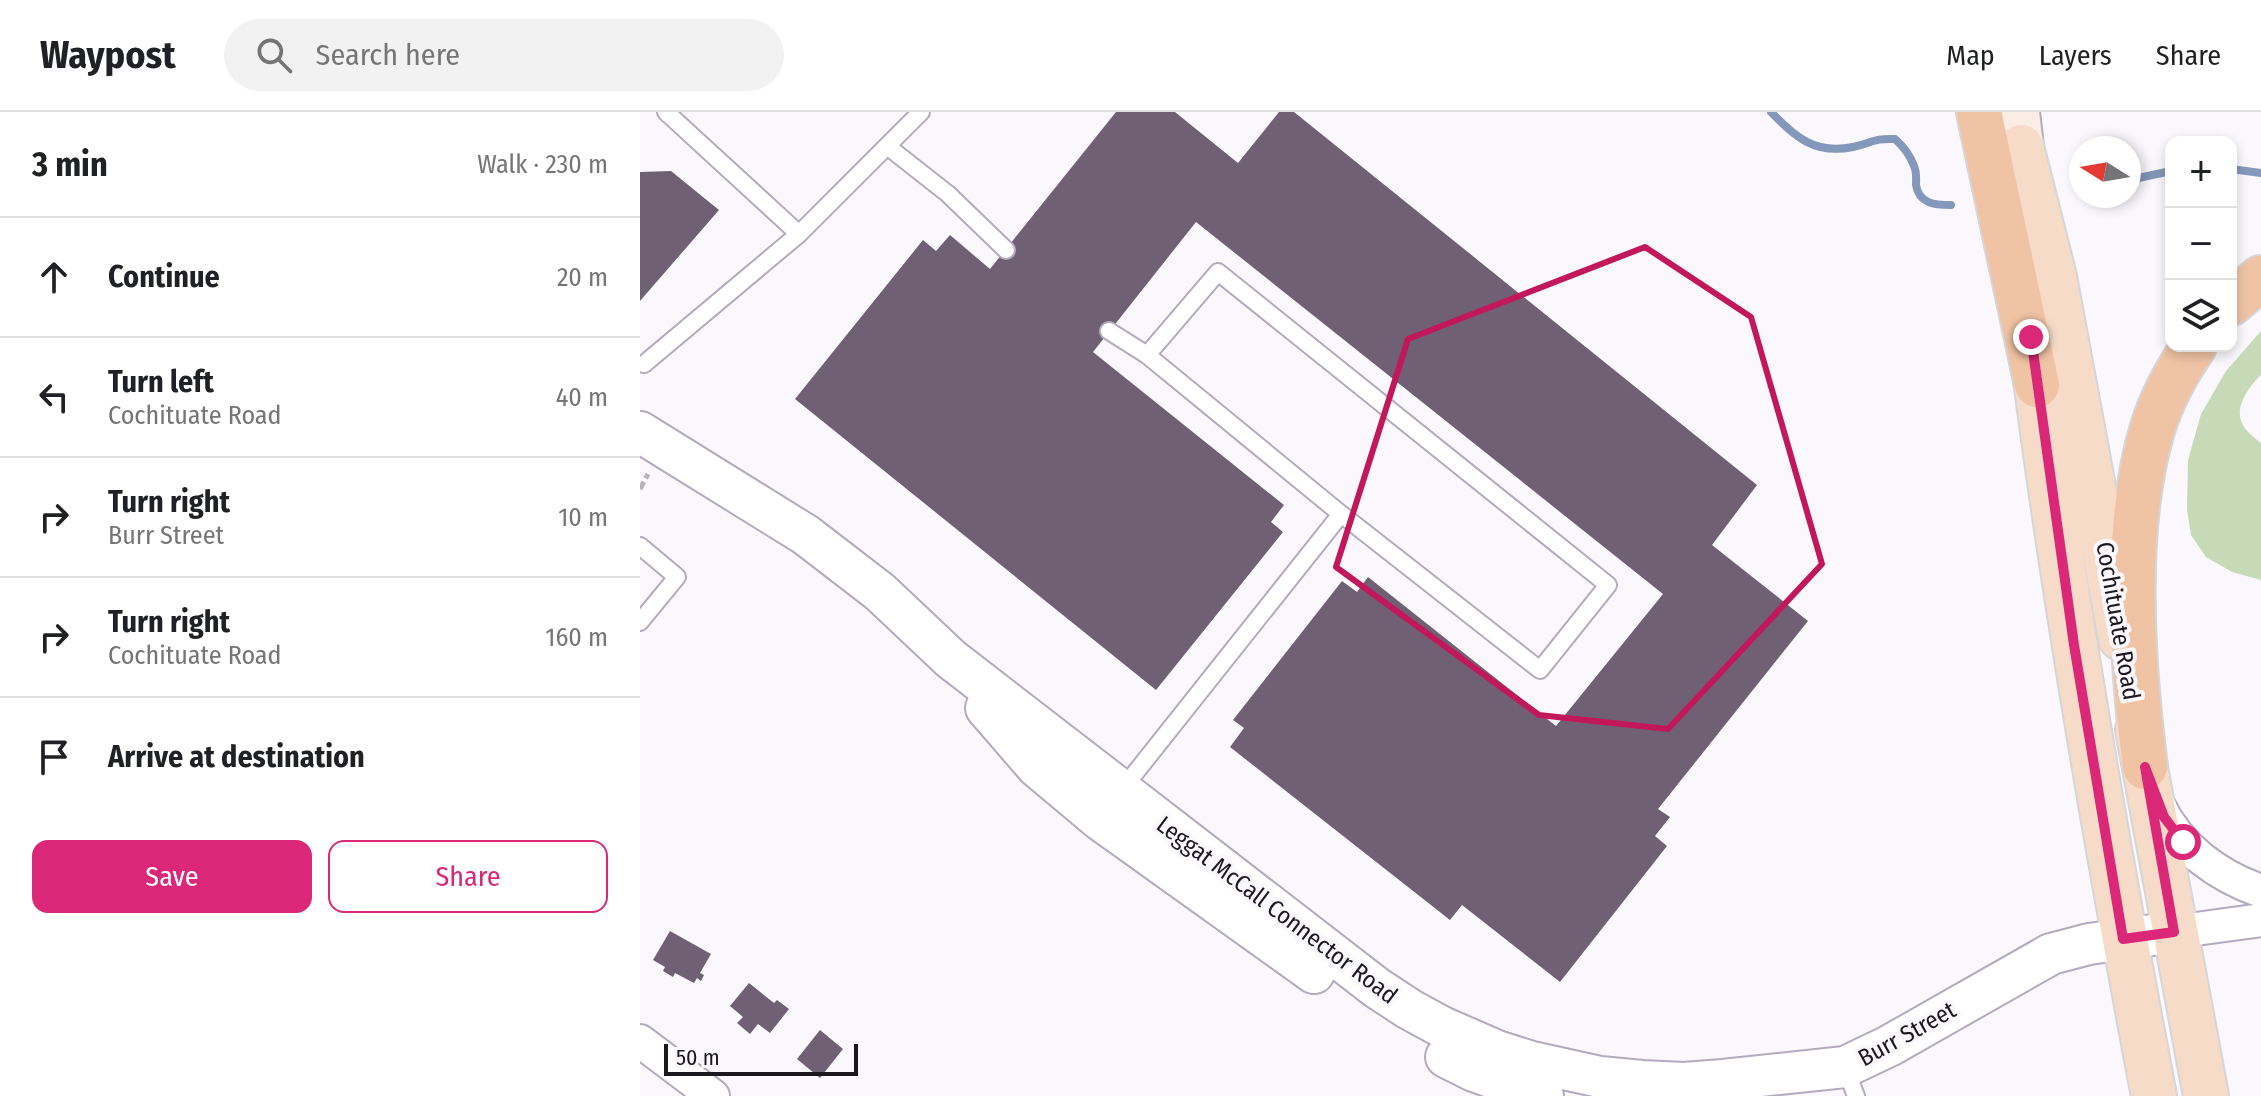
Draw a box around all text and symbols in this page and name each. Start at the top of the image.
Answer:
search box [224,19,784,91]
text: Waypost [40,32,176,78]
icon: search [252,33,296,77]
text: Search here [316,37,460,73]
text: Map [1946,39,1995,72]
text: Layers [2039,39,2112,72]
text: Share [2156,39,2221,72]
north arrow [2069,136,2141,208]
map controls [2165,136,2237,352]
button: + [2165,136,2237,208]
text: 3 min [32,144,108,185]
text: Walk · 230 m [477,149,608,180]
button: − [2165,208,2237,280]
icon: ahead [32,255,76,299]
text: Continue [108,259,220,295]
text: 20 m [557,262,608,293]
button: layers [2165,280,2237,352]
route end [2013,319,2049,355]
text: Turn left [108,364,214,400]
icon: left [32,375,76,419]
text: 40 m [556,382,608,413]
text: Cochituate Road [108,400,282,431]
text: Turn right [108,484,230,520]
icon: right [32,495,76,539]
text: 10 m [558,502,608,533]
text: Burr Street [108,520,224,551]
street label: Cochituate Road [2090,540,2146,702]
text: Turn right [108,604,230,640]
icon: right [32,615,76,659]
text: 160 m [545,622,608,653]
text: Cochituate Road [108,640,282,671]
icon: arrive [32,735,76,779]
text: Arrive at destination [108,739,365,775]
street label: Leggat McCall Connector Road [1151,810,1403,1010]
route start [2165,824,2201,860]
button: Save [32,840,312,913]
button: Share [328,840,608,913]
street label: Burr Street [1853,996,1961,1072]
scale bar [664,1040,858,1076]
text: 50 m [676,1044,720,1071]

